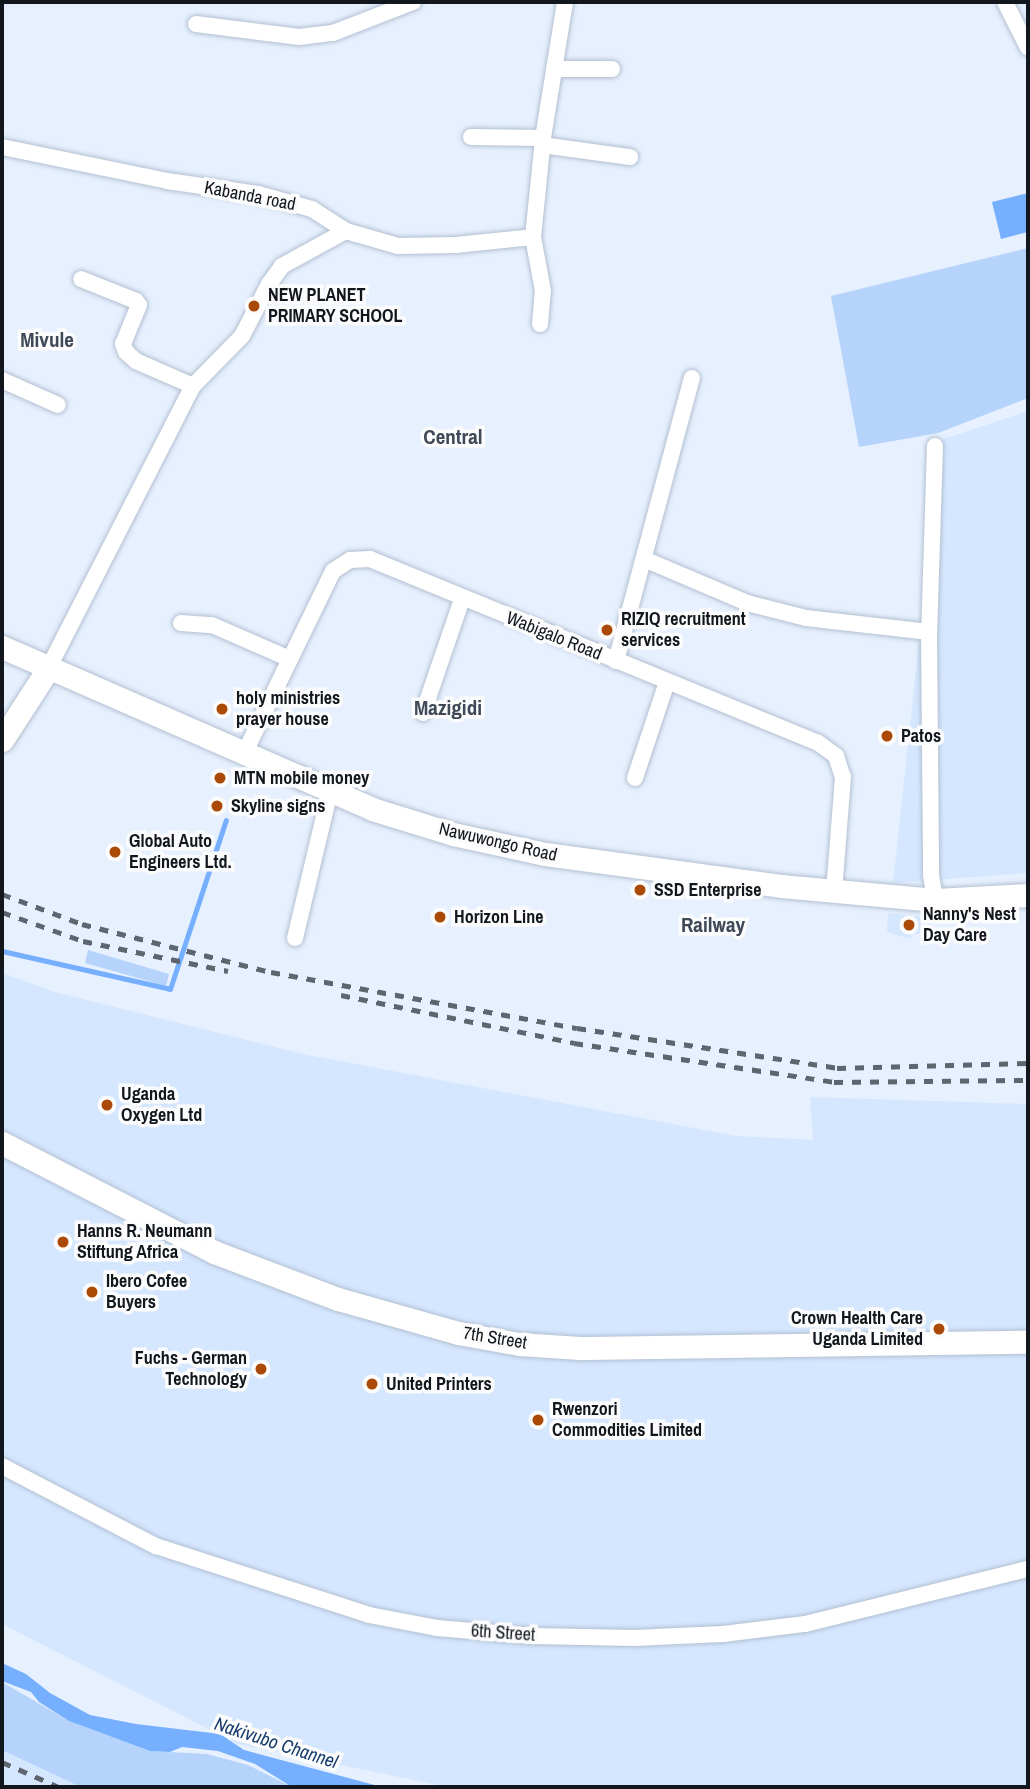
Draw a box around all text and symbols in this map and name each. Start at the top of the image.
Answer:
street label: Kabanda road [202,177,298,215]
place label: NEW PLANET PRIMARY SCHOOL [268,285,403,328]
marker: NEW PLANET PRIMARY SCHOOL [246,298,262,314]
district label: Mivule [20,327,74,353]
district label: Central [423,424,483,450]
street label: Wabigalo Road [503,607,605,665]
place label: RIZIQ recruitment services [621,609,746,652]
marker: RIZIQ recruitment services [599,622,615,638]
place label: holy ministries prayer house [236,688,340,730]
district label: Mazigidi [414,695,482,721]
marker: holy ministries prayer house [214,701,230,717]
place label: Patos [901,725,941,747]
marker: Patos [879,728,895,744]
place label: MTN mobile money [234,767,369,789]
marker: MTN mobile money [212,770,228,786]
place label: Skyline signs [231,795,325,817]
marker: Skyline signs [209,798,225,814]
street label: Nawuwongo Road [437,818,559,866]
place label: Global Auto Engineers Ltd. [129,831,232,874]
marker: Global Auto Engineers Ltd. [107,844,123,860]
place label: SSD Enterprise [654,879,761,901]
marker: SSD Enterprise [632,882,648,898]
place label: Nanny's Nest Day Care [923,904,1016,946]
place label: Horizon Line [454,906,543,928]
marker: Horizon Line [432,909,448,925]
district label: Railway [681,912,745,938]
marker: Nanny's Nest Day Care [901,917,917,933]
place label: Uganda Oxygen Ltd [121,1084,202,1126]
marker: Uganda Oxygen Ltd [99,1097,115,1113]
place label: Hanns R. Neumann Stiftung Africa [77,1221,212,1264]
marker: Hanns R. Neumann Stiftung Africa [55,1234,71,1250]
place label: Ibero Cofee Buyers [106,1271,187,1314]
marker: Ibero Cofee Buyers [84,1284,100,1300]
place label: Crown Health Care Uganda Limited [791,1308,923,1350]
marker: Crown Health Care Uganda Limited [929,1319,949,1339]
street label: 7th Street [462,1322,528,1354]
place label: Fuchs - German Technology [135,1348,247,1390]
marker: Fuchs - German Technology [253,1361,269,1377]
place label: United Printers [386,1373,492,1395]
marker: United Printers [364,1376,380,1392]
place label: Rwenzori Commodities Limited [552,1399,702,1442]
marker: Rwenzori Commodities Limited [530,1412,546,1428]
street label: 6th Street [470,1620,536,1646]
water label: Nakivubo Channel [212,1712,340,1774]

